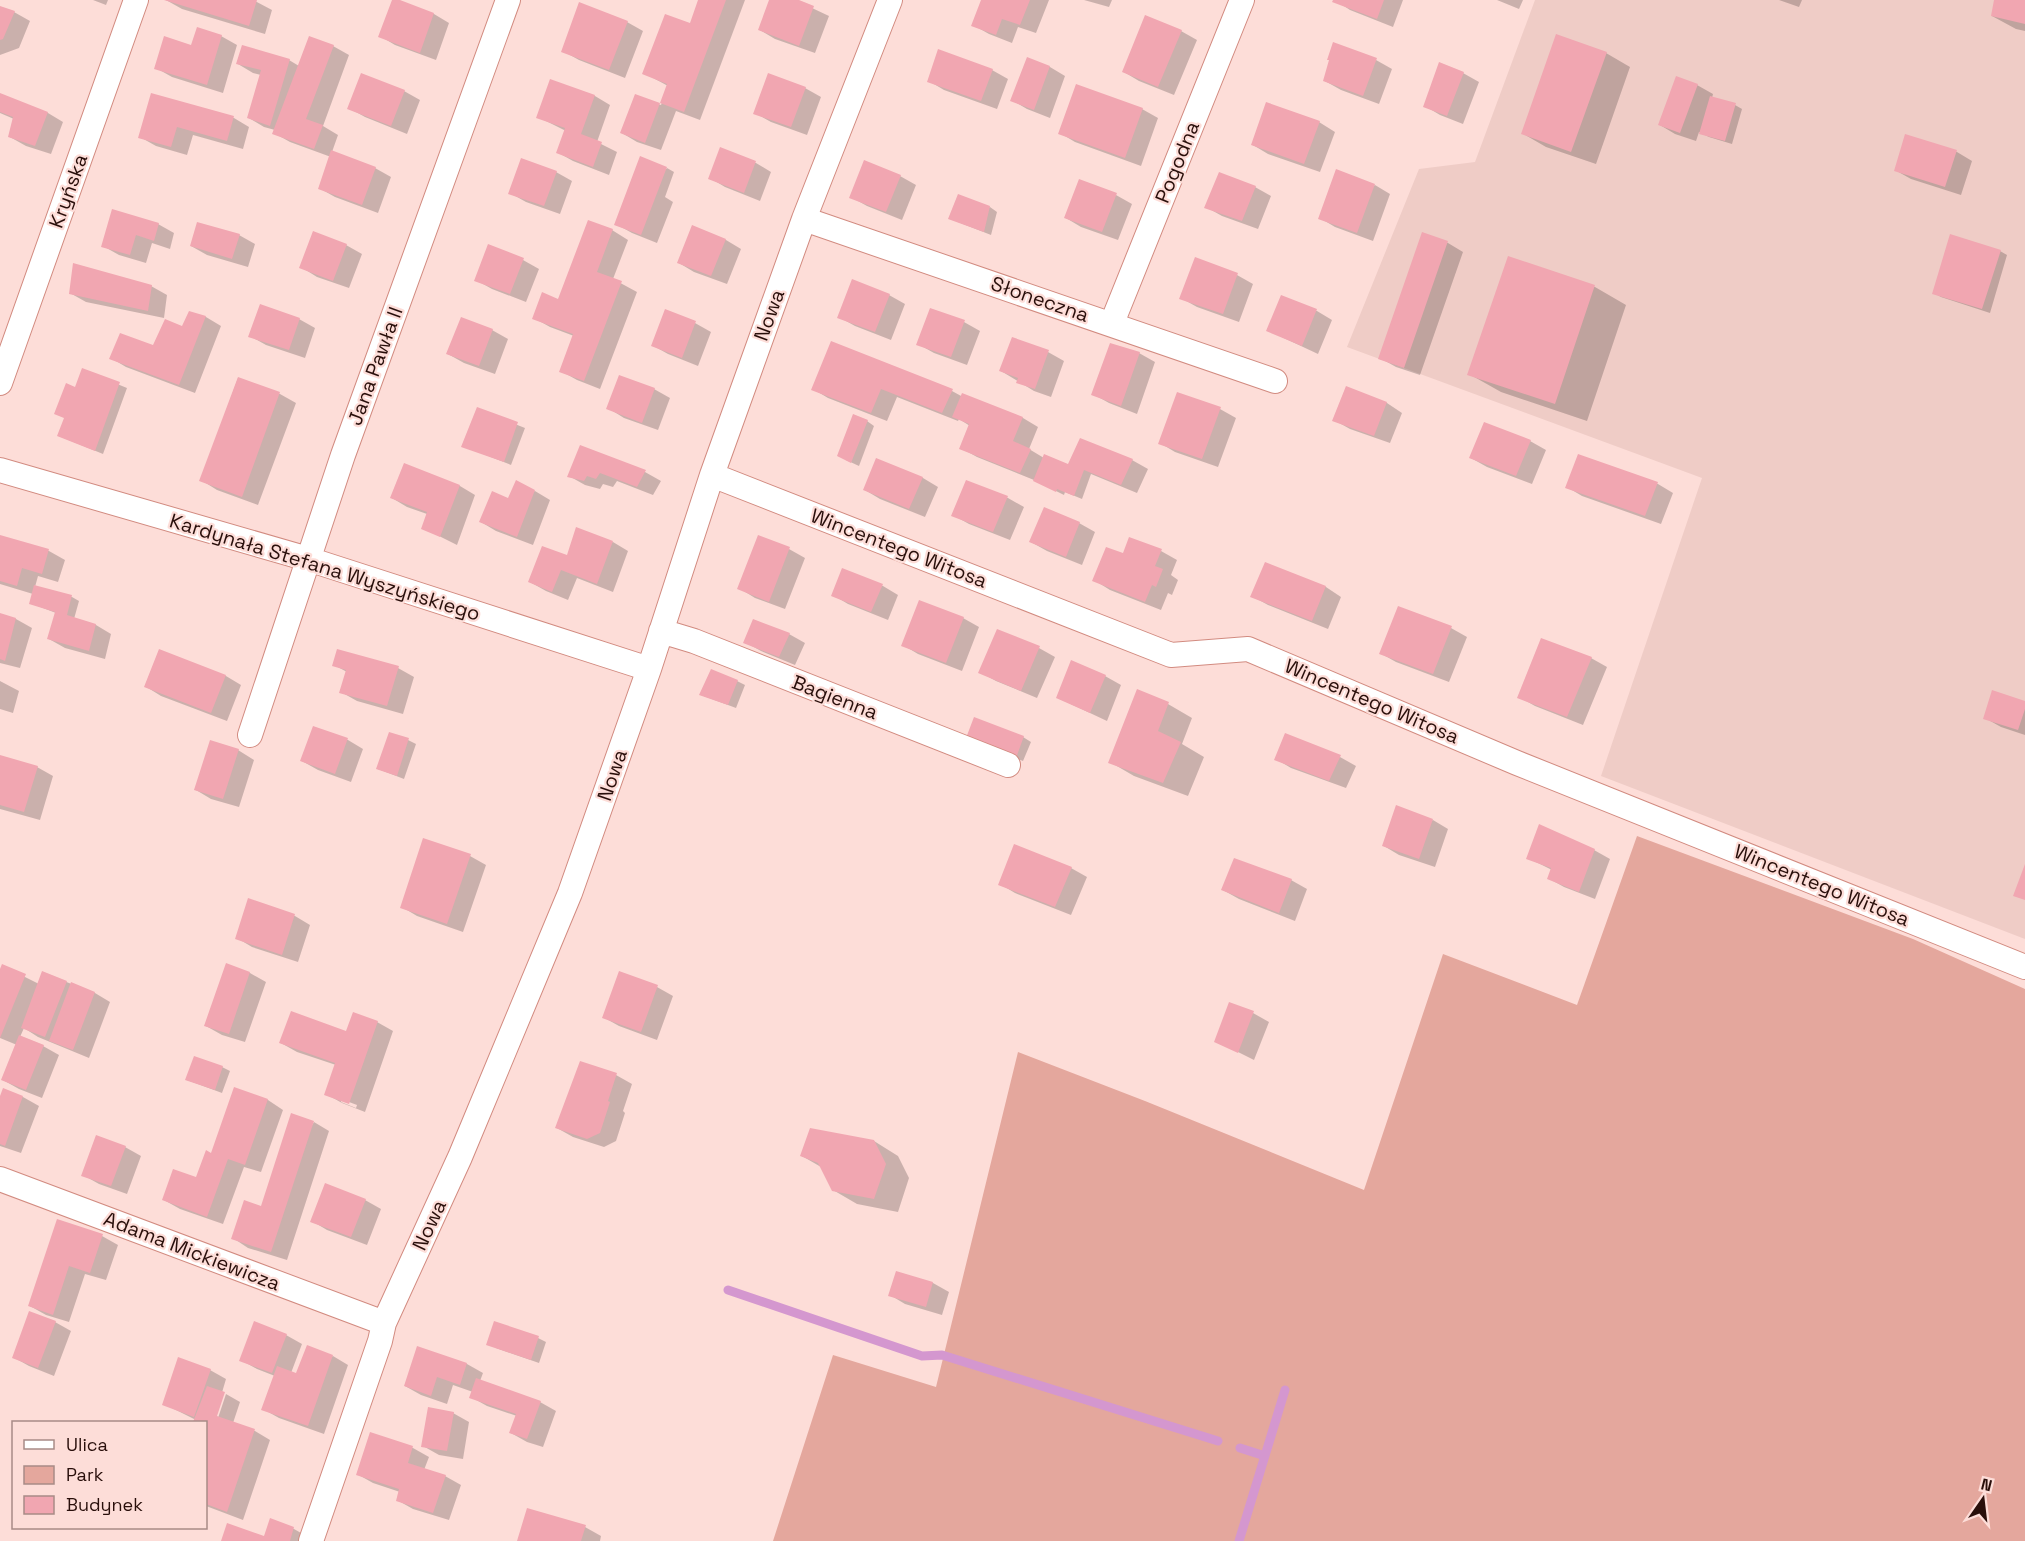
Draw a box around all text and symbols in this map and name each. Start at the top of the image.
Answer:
street label: Pogodna [1149,117,1205,207]
street label: Kryńska [43,150,93,232]
street label: Słoneczna [988,270,1092,328]
street label: Nowa [748,286,790,344]
street label: Jana Pawła II [342,303,408,429]
street label: Wincentego Witosa [807,502,991,594]
street label: Kardynała Stefana Wyszyńskiego [167,507,483,627]
street label: Wincentego Witosa [1281,653,1463,749]
street label: Bagienna [788,669,882,725]
street label: Nowa [591,746,633,804]
street label: Wincentego Witosa [1730,838,1914,932]
street label: Nowa [406,1196,452,1254]
street label: Adama Mickiewicza [100,1205,284,1297]
legend [12,1421,207,1529]
text: Ulica [66,1433,108,1456]
text: Park [66,1463,104,1486]
north arrow [1953,1469,2013,1529]
text: N [1979,1473,1994,1496]
text: Budynek [66,1493,143,1516]

